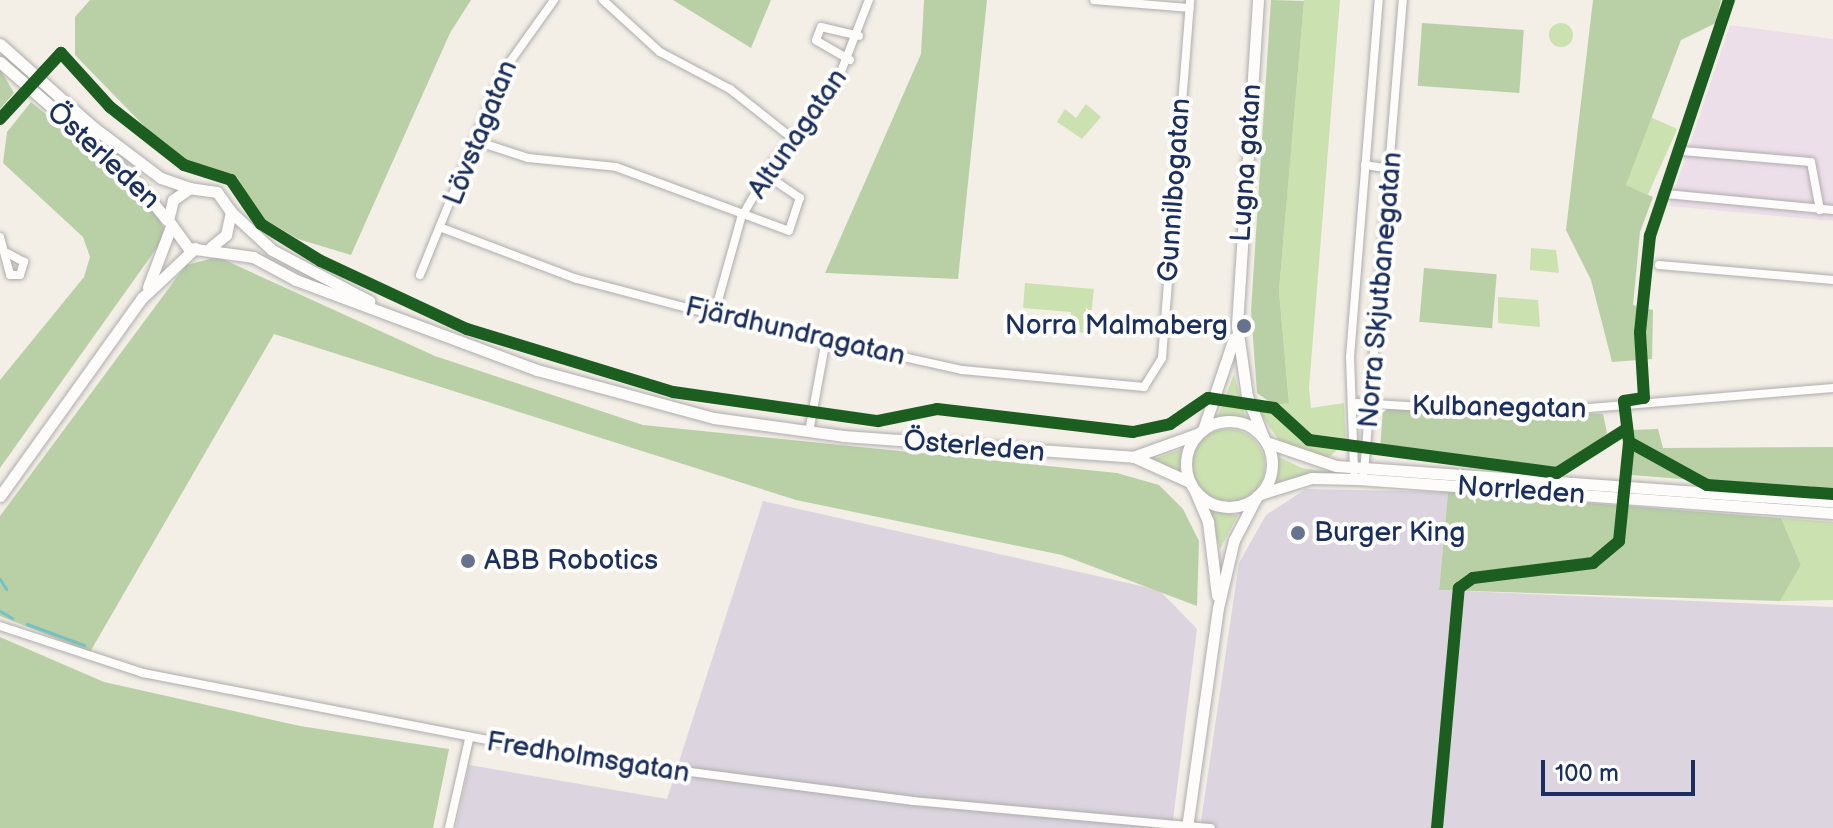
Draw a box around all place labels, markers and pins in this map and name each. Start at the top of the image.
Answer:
place label: Norra Malmaberg [1005,309,1228,343]
marker: Norra Malmaberg [1235,317,1253,335]
place label: Burger King [1314,516,1465,550]
marker: Burger King [1289,524,1307,542]
place label: ABB Robotics [484,544,658,578]
marker: ABB Robotics [459,552,477,570]

